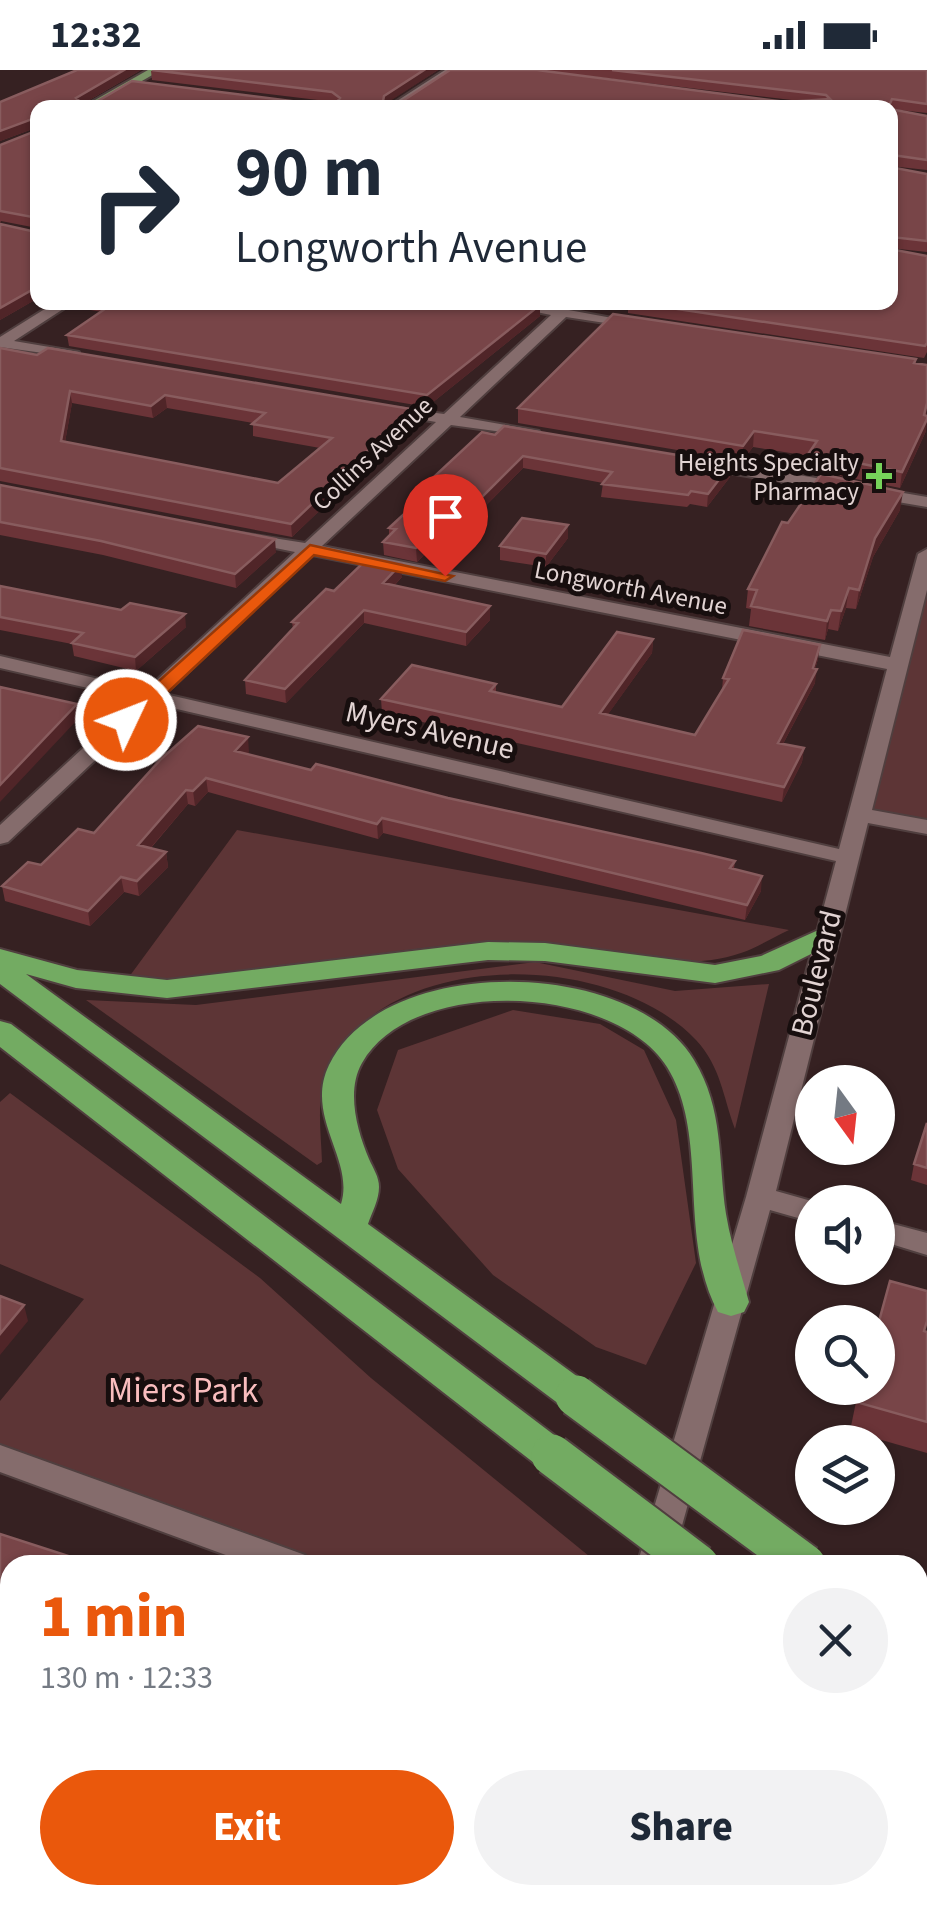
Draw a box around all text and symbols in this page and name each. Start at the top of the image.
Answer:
text: 12:32 [50,8,142,62]
text: 90 m [235,123,383,223]
icon: right [70,140,200,270]
text: Longworth Avenue [235,216,587,280]
street label: Collins Avenue [304,388,441,519]
place label: Heights Specialty Pharmacy [678,445,859,510]
marker: Heights Specialty Pharmacy [868,465,890,487]
pin [403,474,488,577]
icon: arrive [418,489,473,544]
street label: Longworth Avenue [531,552,730,624]
position arrow [74,668,178,772]
street label: Myers Avenue [341,690,518,771]
street label: Boulevard [780,906,853,1041]
north arrow [795,1065,895,1165]
map controls [795,1065,895,1525]
button: sound [795,1185,895,1285]
button: search [795,1305,895,1405]
park label: Miers Park [108,1366,259,1416]
button: layers [795,1425,895,1525]
text: 1 min [40,1575,187,1660]
button: close [783,1588,888,1693]
text: 130 m · 12:33 [40,1655,213,1701]
button: Exit [40,1770,454,1885]
button: Share [474,1770,888,1885]

